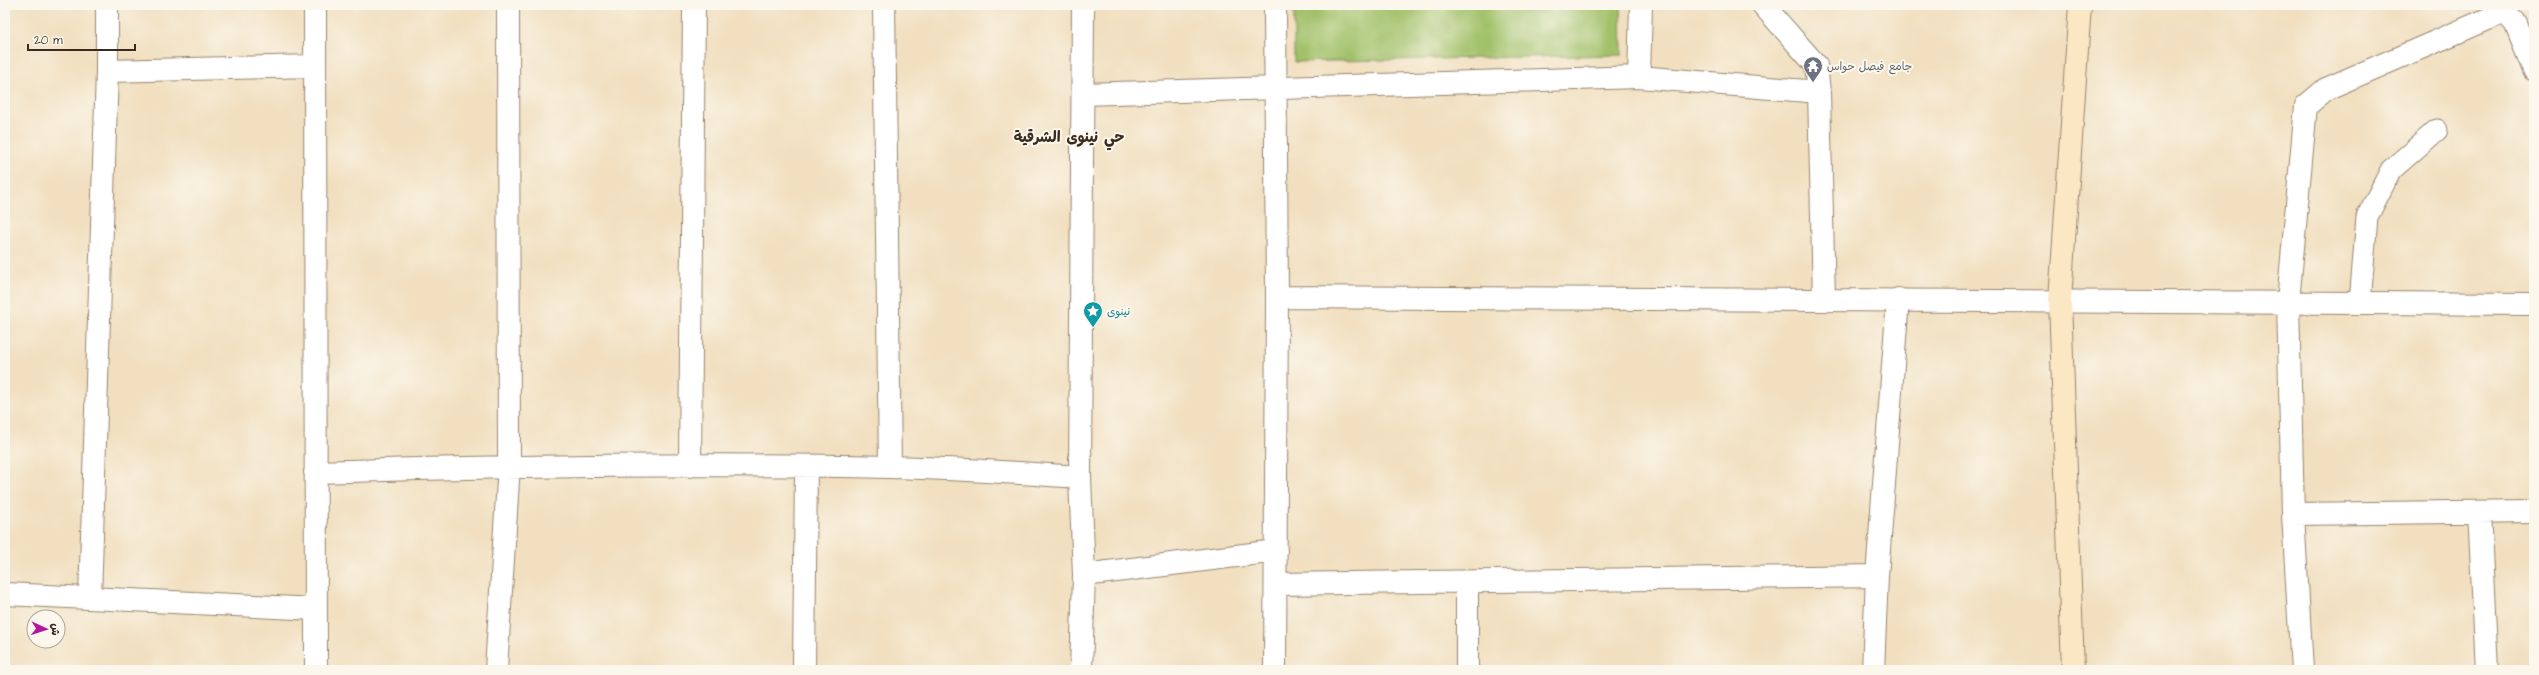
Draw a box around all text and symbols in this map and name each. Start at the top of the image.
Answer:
scale bar [28,26,135,52]
text: 20 m [34,32,63,49]
temple icon: جامع فيصل حواس [1802,55,1824,83]
place label: جامع فيصل حواس [1827,59,1912,75]
district label: حي نينوى الشرقية [1014,127,1124,151]
place icon: نينوى [1082,300,1104,328]
place label: نينوى [1107,304,1130,319]
north arrow [26,609,66,649]
text: ش [48,623,63,636]

